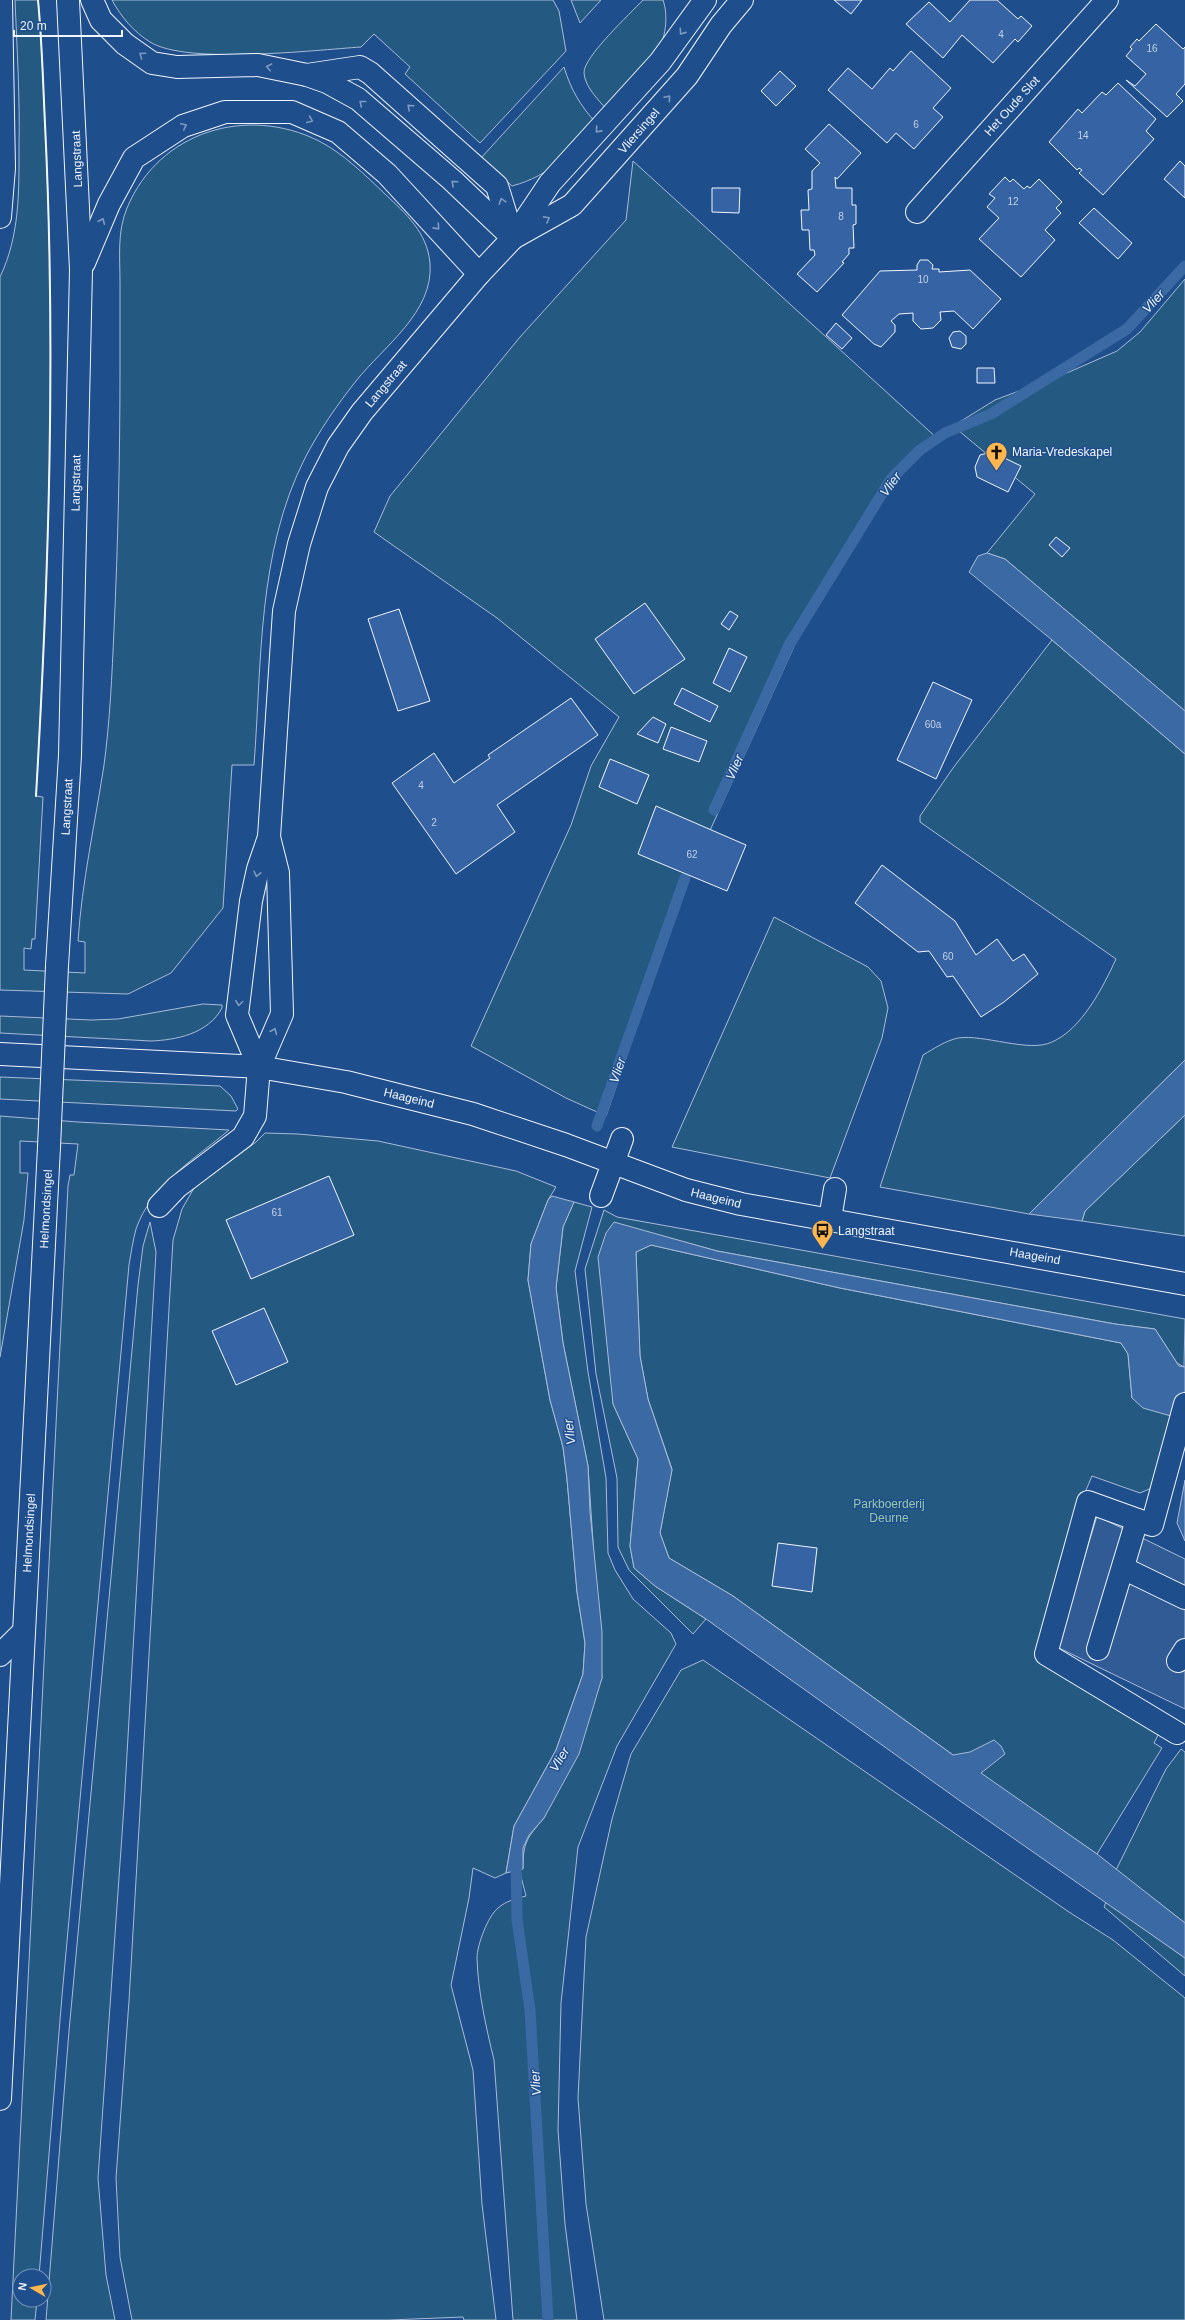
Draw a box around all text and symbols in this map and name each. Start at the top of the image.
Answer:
scale bar [14,12,122,38]
text: 20 m [20,19,47,33]
one-way arrow [680,27,687,34]
house number: 4 [998,29,1004,40]
house number: 16 [1146,43,1158,54]
one-way arrow [139,53,146,60]
one-way arrow [265,64,272,72]
street label: Het Oude Slot [982,73,1043,139]
one-way arrow [663,95,670,103]
one-way arrow [359,101,366,108]
one-way arrow [407,105,414,112]
street label: Vliersingel [616,106,662,156]
one-way arrow [305,115,313,123]
house number: 6 [913,119,919,130]
one-way arrow [179,123,187,131]
one-way arrow [595,126,602,133]
street label: Langstraat [69,130,85,188]
house number: 14 [1077,130,1089,141]
one-way arrow [451,180,459,187]
house number: 12 [1007,196,1019,207]
one-way arrow [498,197,507,204]
house number: 8 [838,211,844,222]
one-way arrow [543,216,550,224]
one-way arrow [97,218,105,225]
one-way arrow [432,222,439,229]
house number: 10 [917,274,929,285]
water label: Vlier [1139,286,1168,316]
street label: Langstraat [362,357,410,410]
church icon: Maria-Vredeskapel [984,439,1010,472]
place label: Maria-Vredeskapel [1012,445,1112,459]
street label: Langstraat [69,454,84,511]
water label: Vlier [877,469,905,499]
house number: 60a [925,719,942,730]
water label: Vlier [722,752,747,782]
street label: Langstraat [59,778,76,836]
house number: 4 [418,780,424,791]
house number: 2 [431,817,437,828]
house number: 62 [686,849,698,860]
one-way arrow [254,871,262,878]
house number: 60 [942,951,954,962]
one-way arrow [235,1000,244,1006]
one-way arrow [270,1028,278,1035]
water label: Vlier [606,1055,629,1085]
street label: Haageind [382,1085,436,1111]
street label: Helmondsingel [37,1169,55,1249]
street label: Haageind [689,1185,743,1211]
house number: 61 [271,1207,283,1218]
bus stop icon: Langstraat [810,1218,836,1251]
place label: Langstraat [838,1224,895,1238]
street label: Haageind [1008,1245,1062,1267]
water label: Vlier [560,1417,579,1446]
street label: Helmondsingel [20,1493,38,1573]
park label: Parkboerderij Deurne [853,1497,925,1525]
water label: Vlier [546,1744,573,1774]
water label: Vlier [527,2069,544,2096]
north arrow [12,2268,52,2308]
text: N [16,2282,29,2291]

